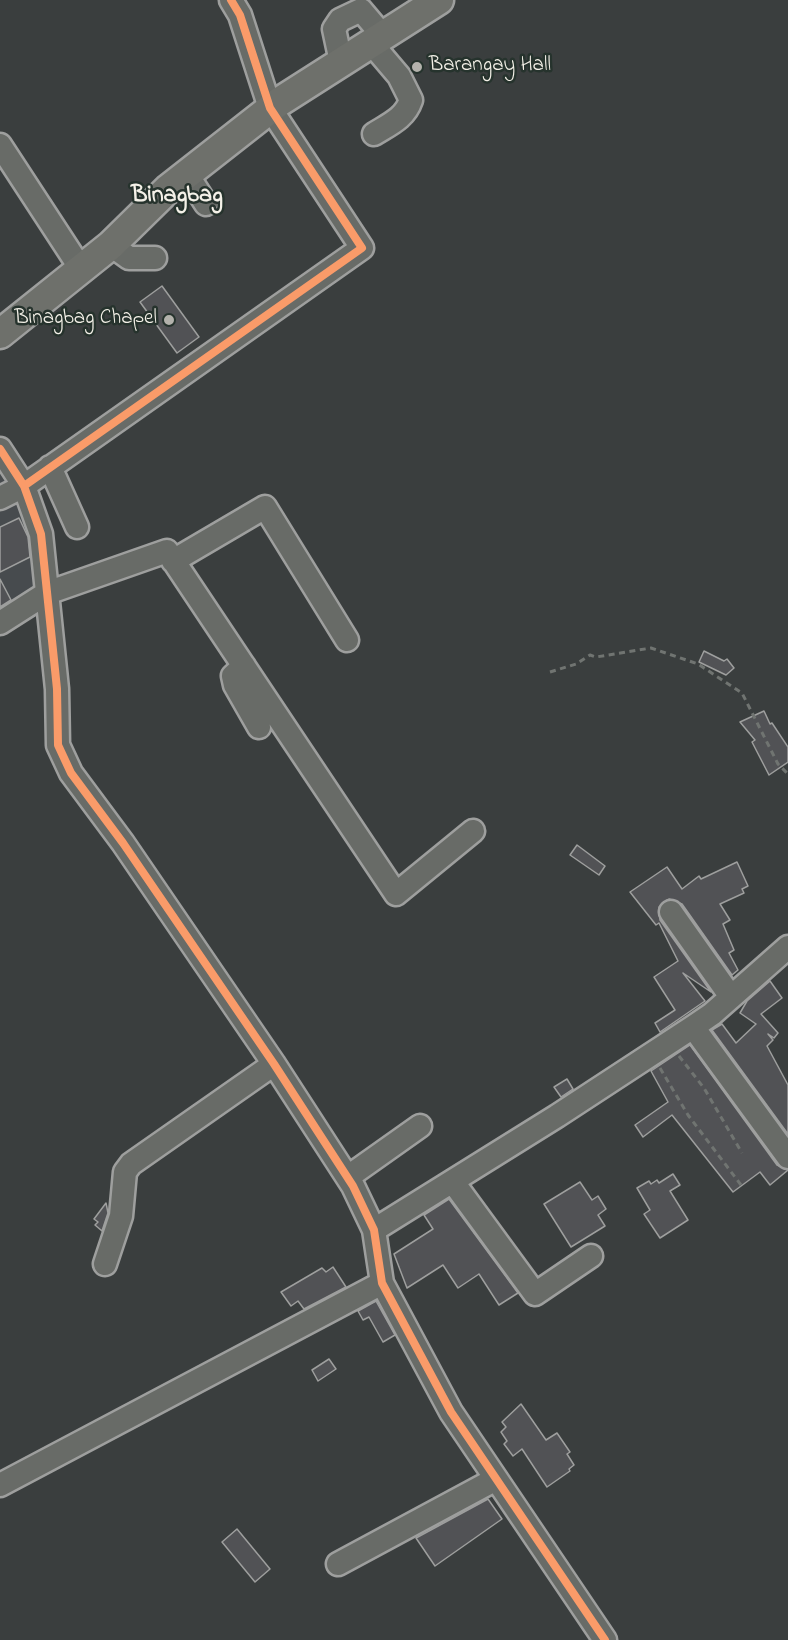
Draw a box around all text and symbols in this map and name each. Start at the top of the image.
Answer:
place label: Barangay Hall [429,54,551,80]
marker: Barangay Hall [410,60,424,74]
district label: Binagbag [131,183,223,211]
place label: Binagbag Chapel [14,307,157,333]
marker: Binagbag Chapel [162,313,176,327]

